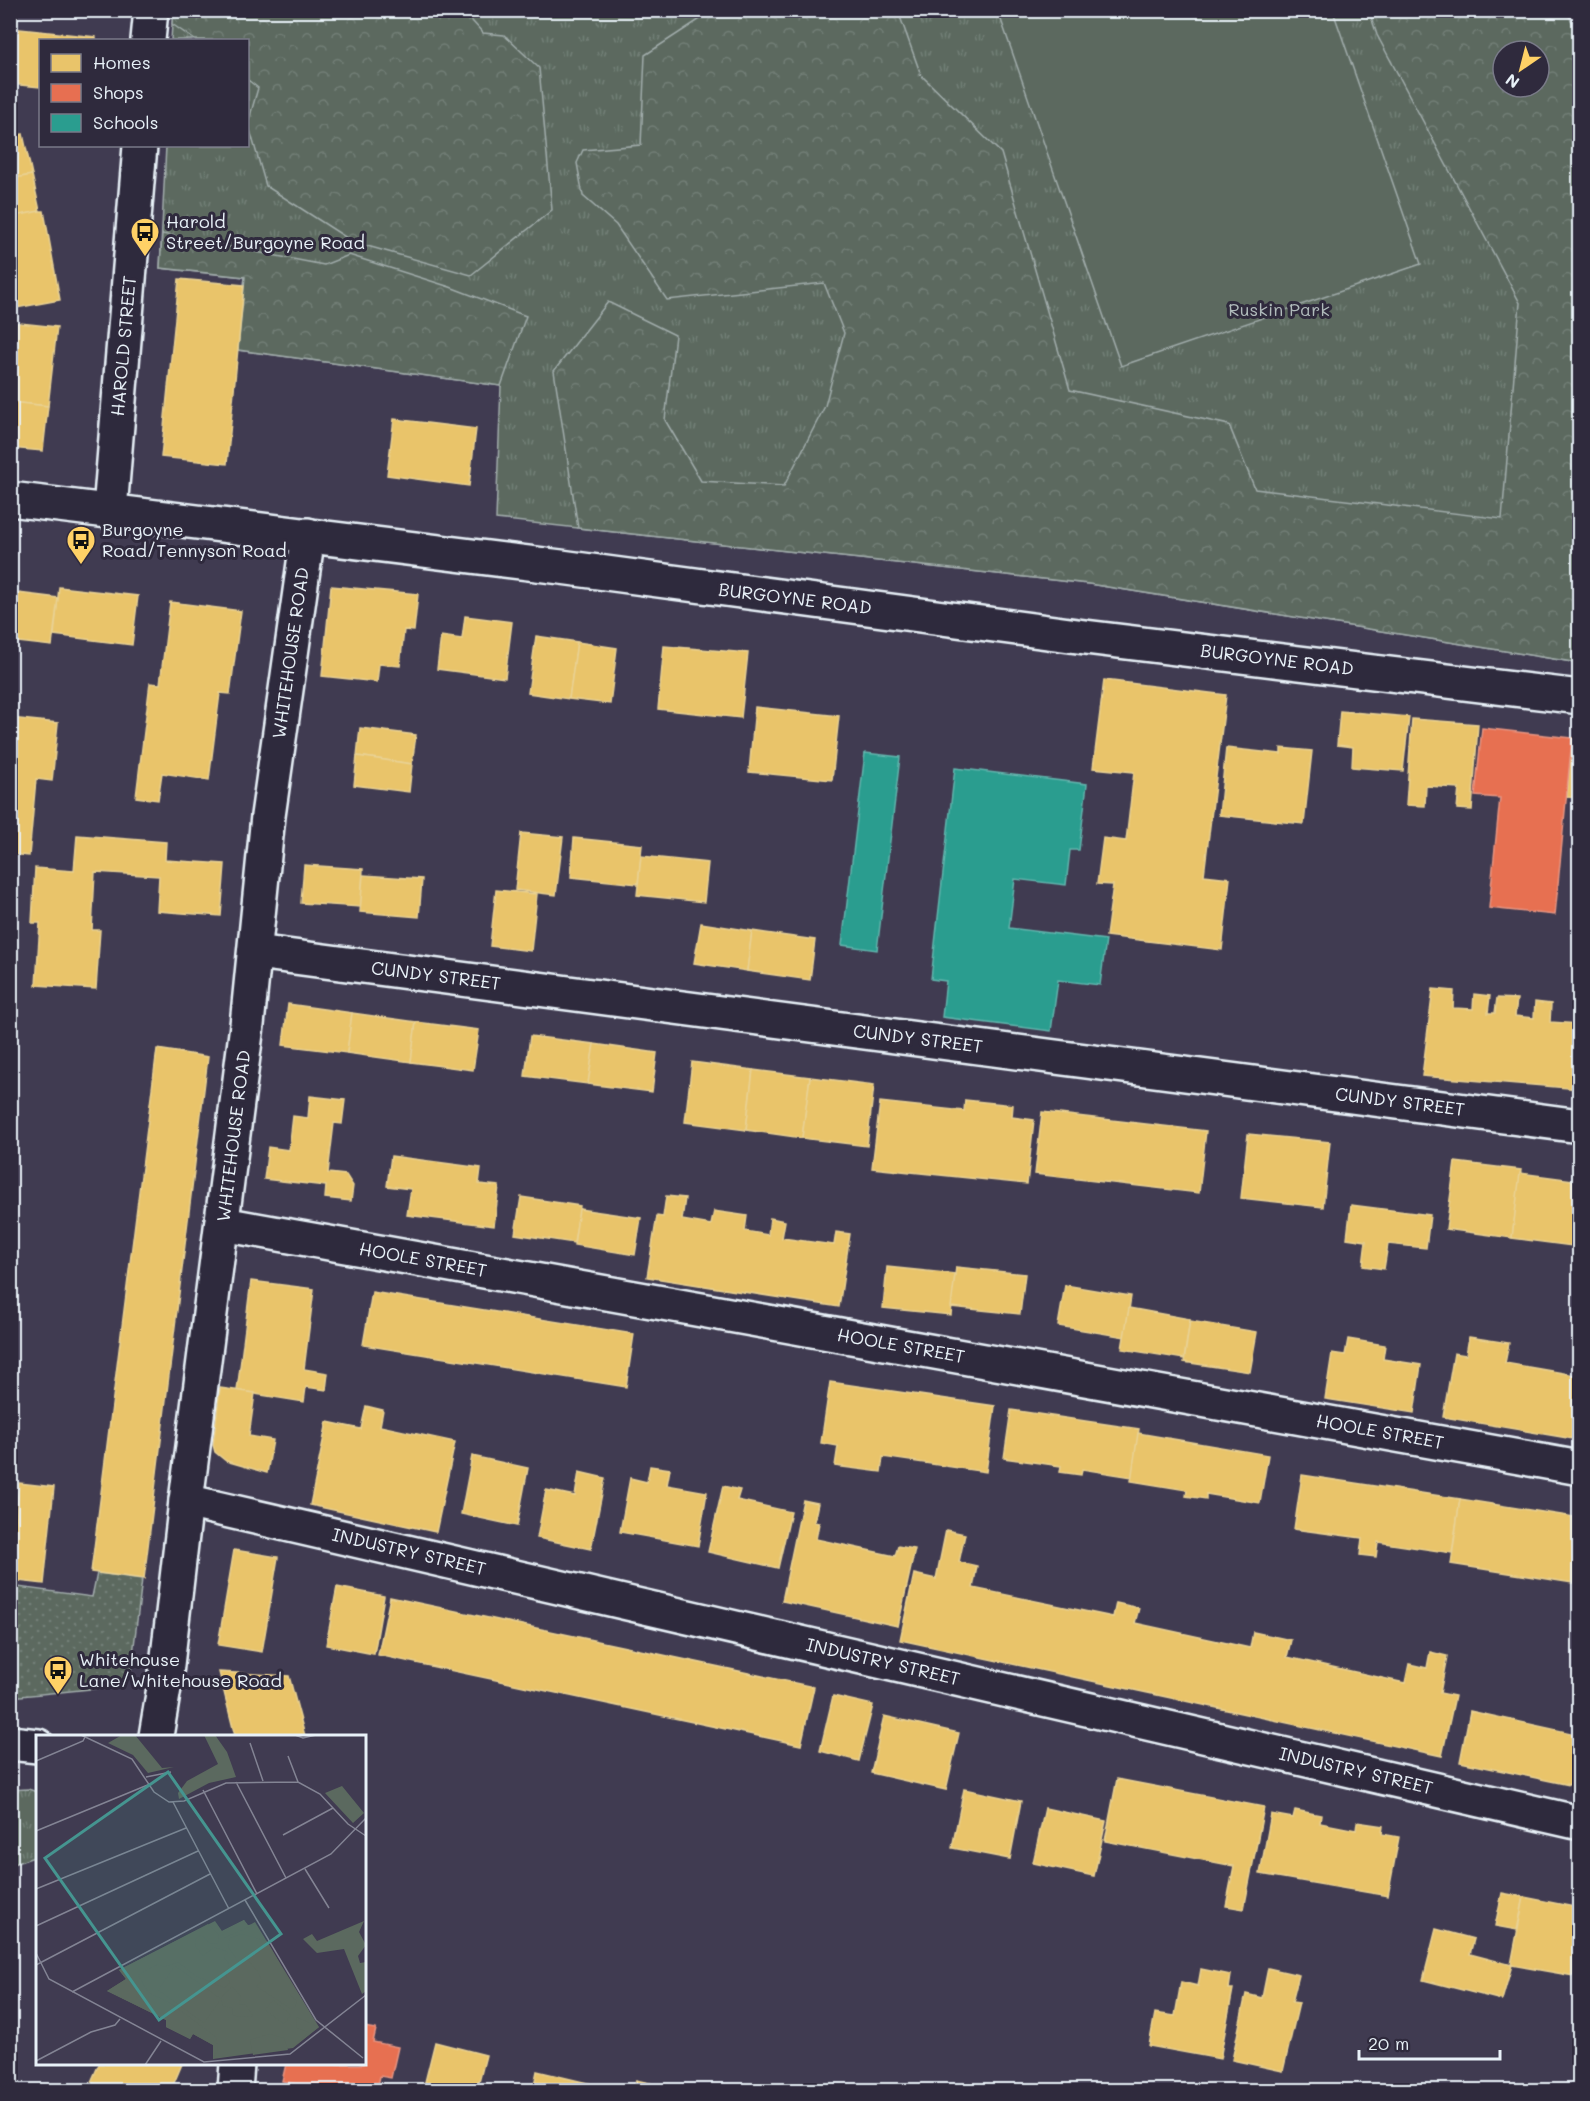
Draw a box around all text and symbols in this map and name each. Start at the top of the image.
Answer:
legend [39,39,249,147]
north arrow [1491,39,1551,99]
text: Homes [93,50,151,74]
text: N [1501,70,1523,94]
text: Shops [93,80,144,104]
text: Schools [93,110,158,134]
place label: Harold Street/Burgoyne Road [166,209,365,254]
bus stop icon: Harold Street/Burgoyne Road [129,216,161,258]
street label: HAROLD STREET [105,275,141,417]
park label: Ruskin Park [1228,297,1330,321]
place label: Burgoyne Road/Tennyson Road [102,517,287,562]
bus stop icon: Burgoyne Road/Tennyson Road [65,524,97,566]
street label: WHITEHOUSE ROAD [266,566,314,740]
street label: BURGOYNE ROAD [717,577,873,619]
street label: BURGOYNE ROAD [1199,638,1355,680]
street label: CUNDY STREET [370,955,502,995]
street label: CUNDY STREET [852,1018,984,1058]
street label: WHITEHOUSE ROAD [211,1049,255,1223]
street label: CUNDY STREET [1334,1081,1466,1121]
street label: HOOLE STREET [357,1236,489,1282]
street label: HOOLE STREET [835,1322,967,1368]
street label: HOOLE STREET [1314,1408,1446,1454]
street label: INDUSTRY STREET [330,1522,488,1580]
street label: INDUSTRY STREET [804,1632,962,1690]
place label: Whitehouse Lane/Whitehouse Road [79,1647,282,1692]
bus stop icon: Whitehouse Lane/Whitehouse Road [42,1654,74,1696]
inset map [36,1735,366,2065]
street label: INDUSTRY STREET [1277,1741,1435,1799]
scale bar [1359,2023,1500,2061]
text: 20 m [1368,2031,1409,2055]

